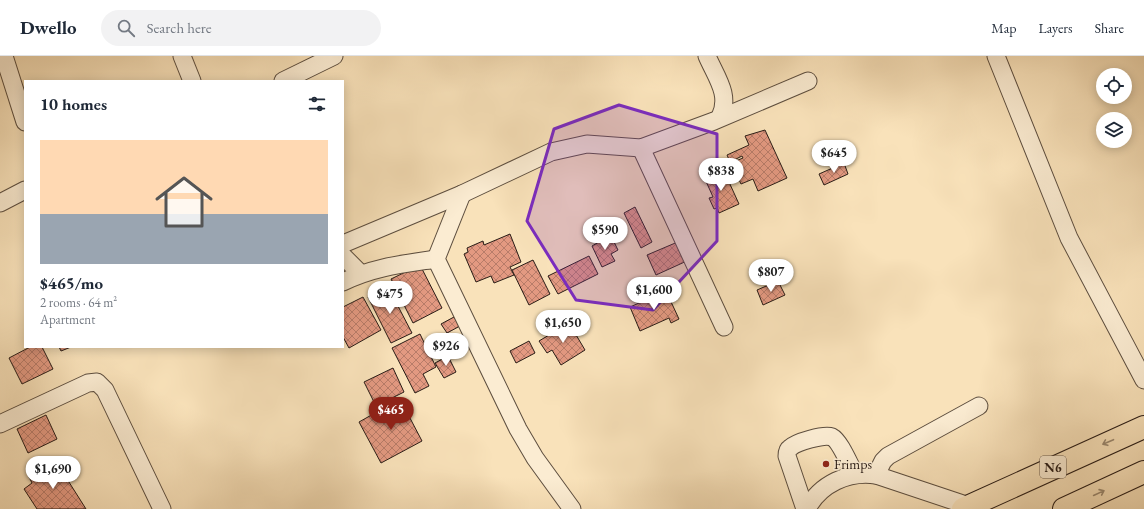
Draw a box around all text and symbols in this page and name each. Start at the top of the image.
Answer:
search box [101,10,381,46]
text: Dwello [20,15,77,40]
icon: search [115,17,137,39]
text: Search here [147,18,212,37]
text: Map [991,19,1016,37]
text: Layers [1038,19,1073,37]
text: Share [1095,19,1124,37]
map controls [1096,68,1132,148]
button: locate [1096,68,1132,104]
text: 10 homes [40,93,107,115]
icon: filters [306,93,328,115]
button: layers [1096,112,1132,148]
pin: $645 [810,140,858,174]
text: $645 [821,144,847,161]
pin: $838 [697,158,745,192]
text: $838 [708,162,734,179]
icon: home [148,166,220,238]
pin: $590 [581,217,629,251]
text: $590 [592,221,618,238]
pin: $807 [747,259,795,293]
text: $807 [758,263,784,280]
text: $465/mo [40,272,103,294]
pin: $1,600 [621,277,687,311]
pin: $475 [366,281,414,315]
text: $1,600 [636,281,672,298]
text: $475 [377,285,403,302]
text: 2 rooms · 64 m² [40,294,117,311]
pin: $1,650 [530,310,596,344]
text: Apartment [40,311,95,328]
text: $1,650 [545,314,581,331]
pin: $926 [422,333,470,367]
text: $926 [433,337,459,354]
pin: $465 [367,397,415,431]
text: $465 [378,401,404,418]
one-way arrow [1102,439,1114,447]
place label: Frimps [834,455,872,473]
pin: $1,690 [20,456,86,490]
road number: N6 [1040,456,1066,478]
marker: Frimps [821,459,831,469]
text: $1,690 [35,460,71,477]
one-way arrow [1093,489,1105,496]

